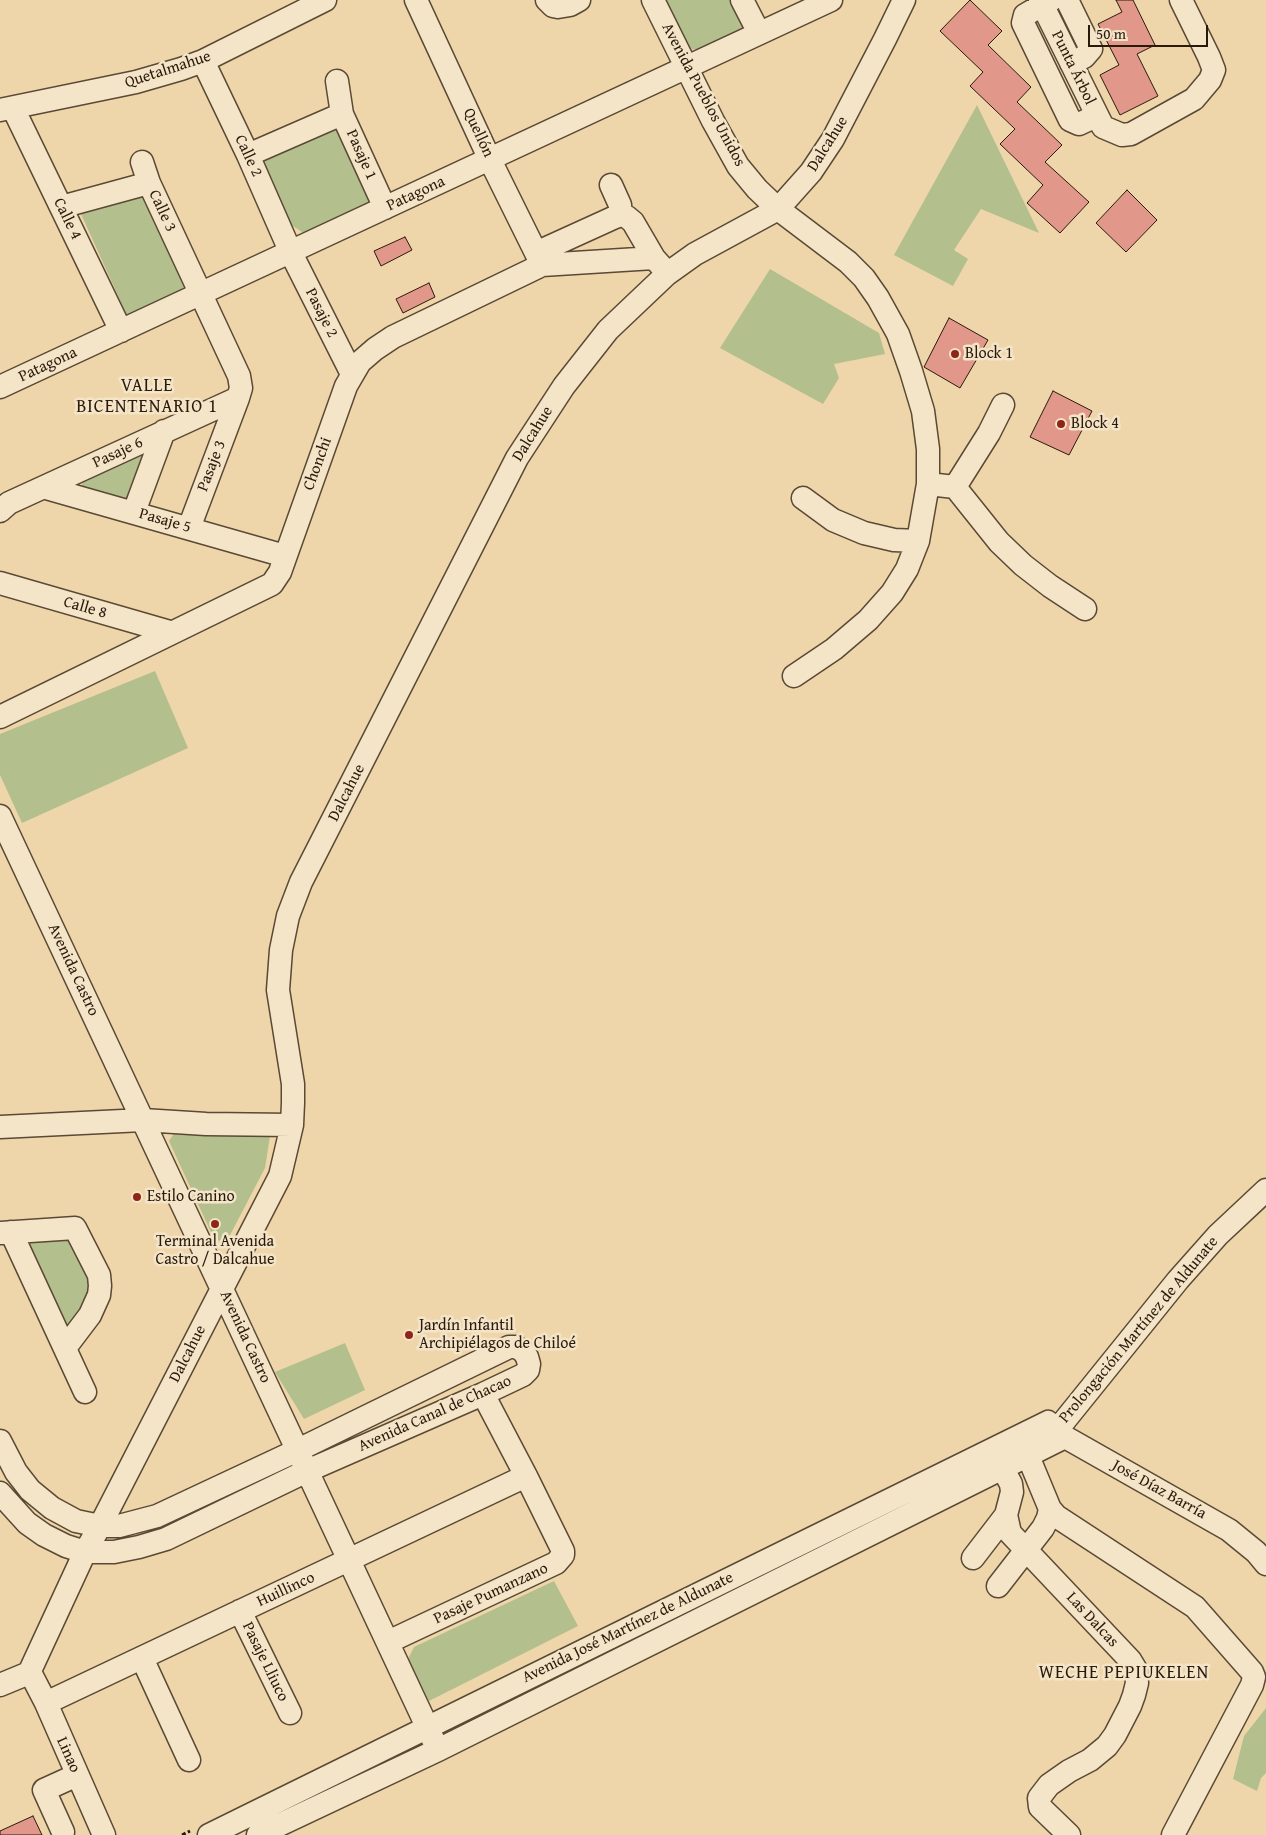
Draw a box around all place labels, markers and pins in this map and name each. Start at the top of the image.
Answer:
place label: Block 1 [965,344,1013,364]
marker: Block 1 [949,348,961,360]
place label: Block 4 [1071,414,1119,434]
marker: Block 4 [1055,418,1067,430]
place label: Estilo Canino [147,1187,235,1207]
marker: Estilo Canino [131,1191,143,1203]
marker: Terminal Avenida Castro / Dalcahue [209,1218,221,1230]
place label: Terminal Avenida Castro / Dalcahue [156,1232,274,1270]
place label: Jardín Infantil Archipiélagos de Chiloé [419,1316,576,1354]
marker: Jardín Infantil Archipiélagos de Chiloé [403,1329,415,1341]

